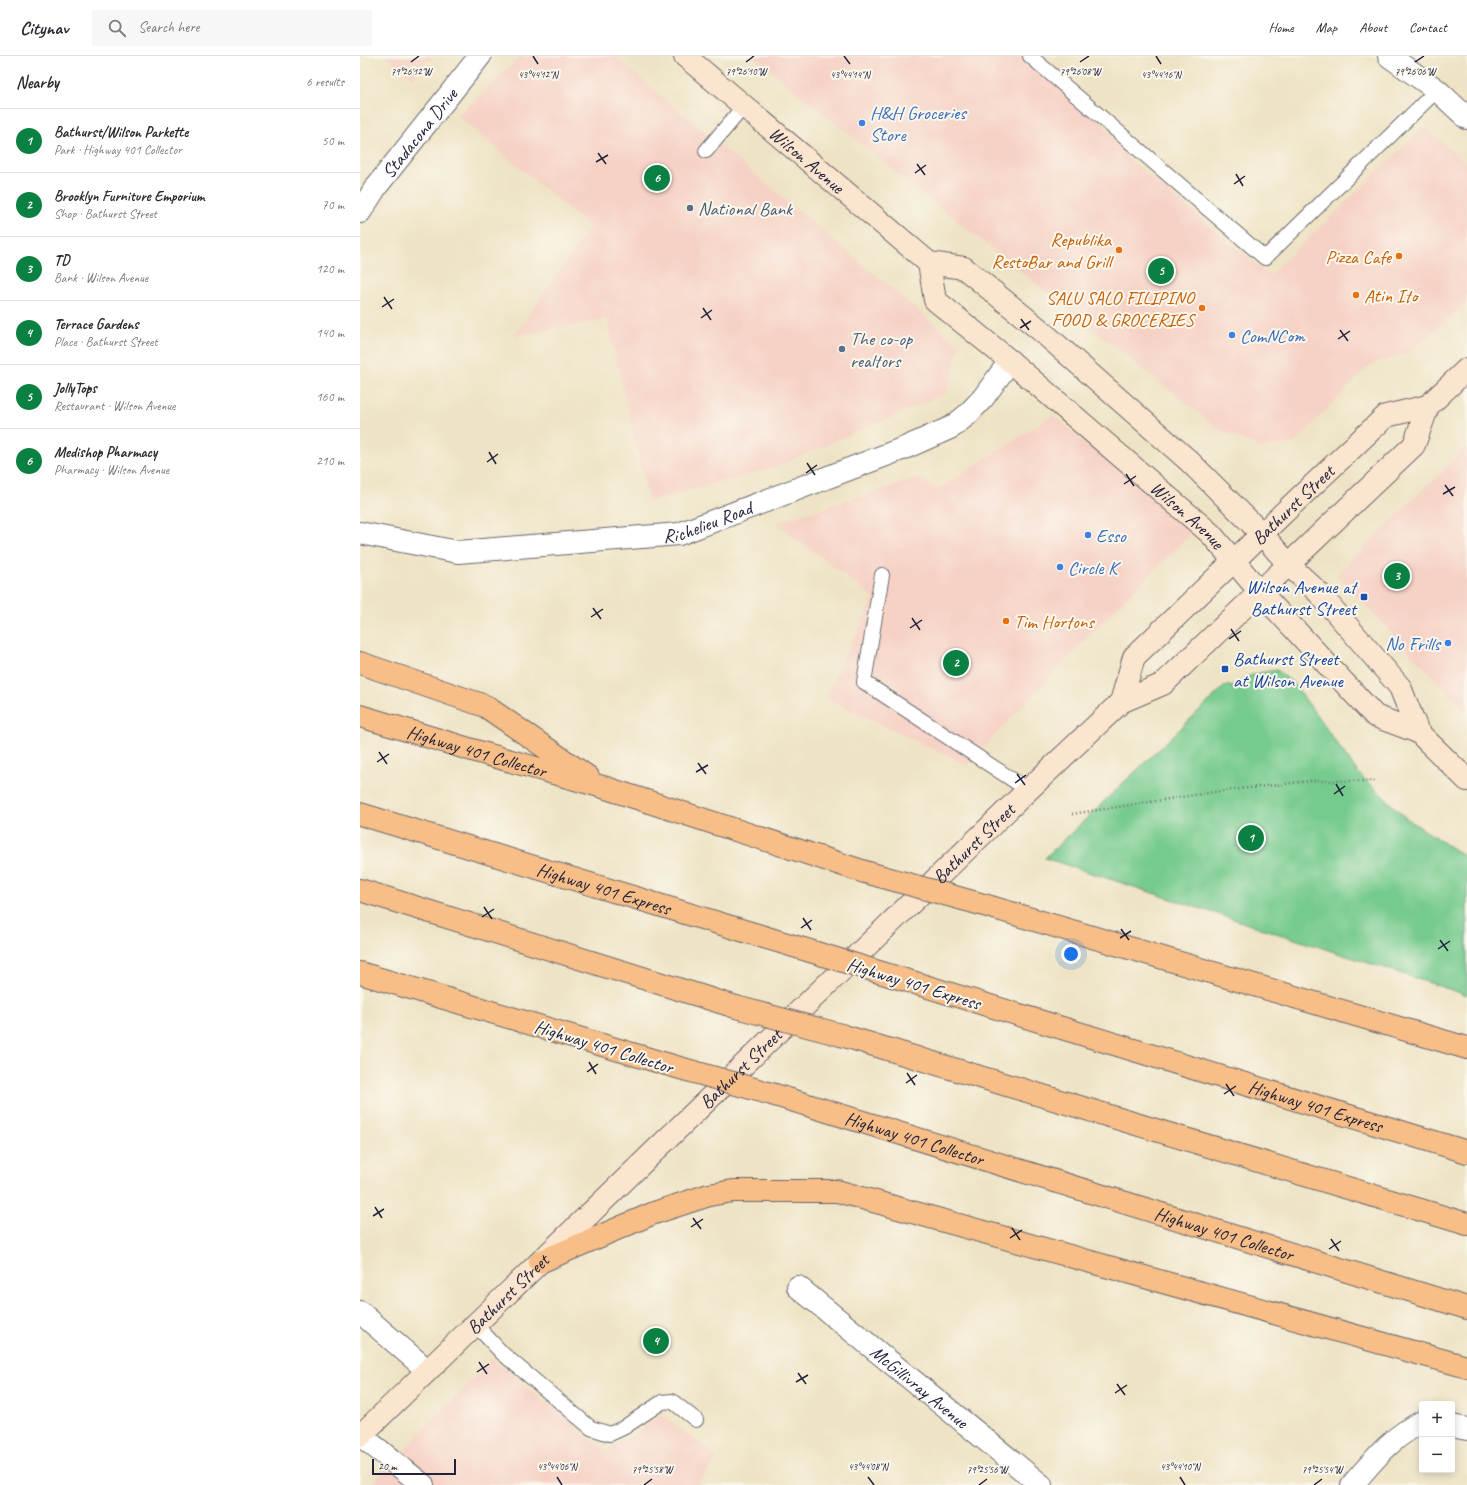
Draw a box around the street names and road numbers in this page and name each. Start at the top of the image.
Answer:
street label: Stadacona Drive [377,82,464,183]
street label: Wilson Avenue [764,122,850,200]
street label: Bathurst Street [1247,459,1341,550]
street label: Wilson Avenue [1145,476,1230,555]
street label: Richelieu Road [662,495,759,548]
street label: Highway 401 Collector [404,720,550,784]
street label: Bathurst Street [928,797,1021,889]
street label: Highway 401 Express [534,858,675,921]
street label: Highway 401 Express [844,952,985,1016]
street label: Highway 401 Collector [531,1014,677,1080]
street label: Bathurst Street [695,1023,788,1114]
street label: Highway 401 Express [1246,1075,1387,1139]
street label: Highway 401 Collector [842,1106,988,1172]
street label: Highway 401 Collector [1152,1202,1297,1267]
street label: Bathurst Street [462,1248,556,1339]
street label: McGillivray Avenue [865,1340,974,1435]

